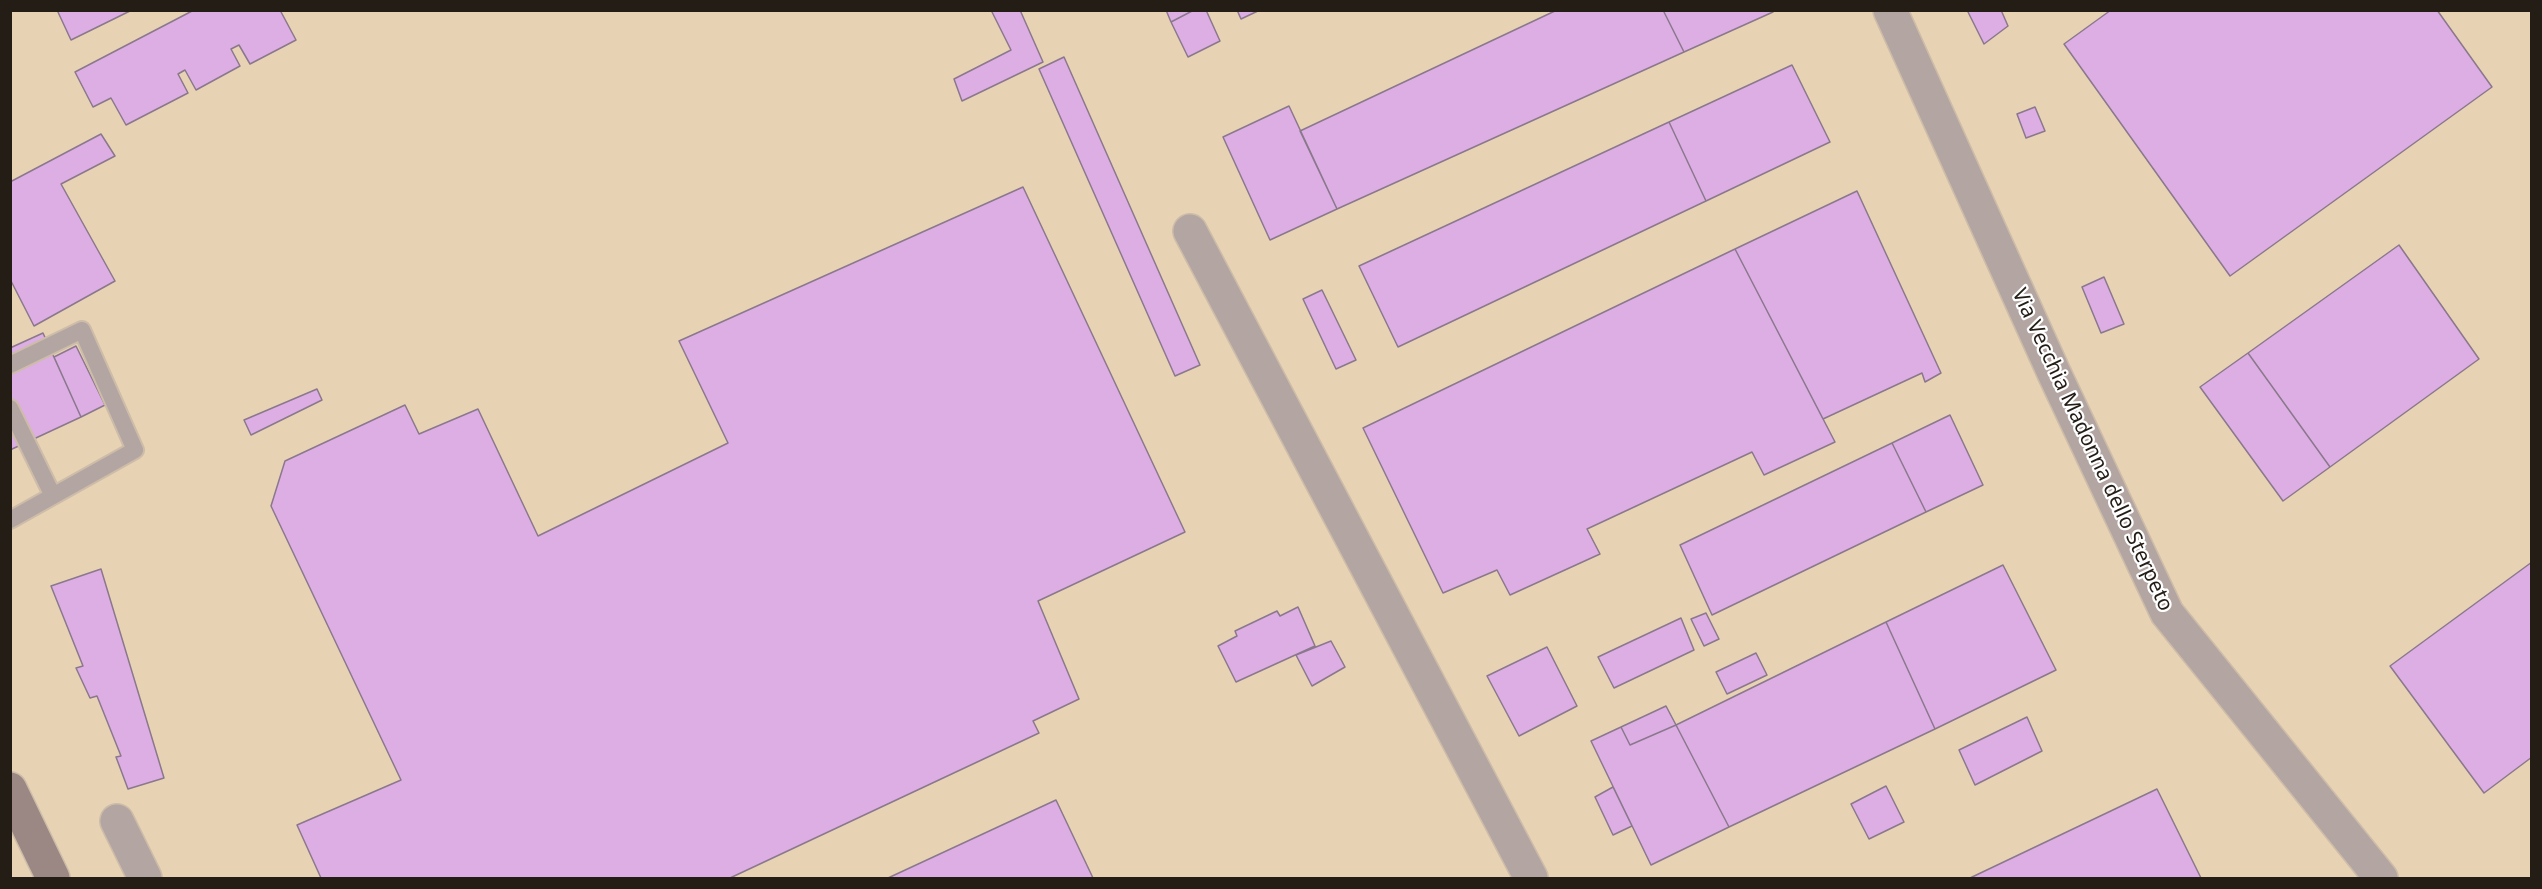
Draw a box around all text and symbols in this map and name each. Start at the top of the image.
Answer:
street label: Via Vecchia Madonna dello Sterpeto [2006,285,2178,615]

